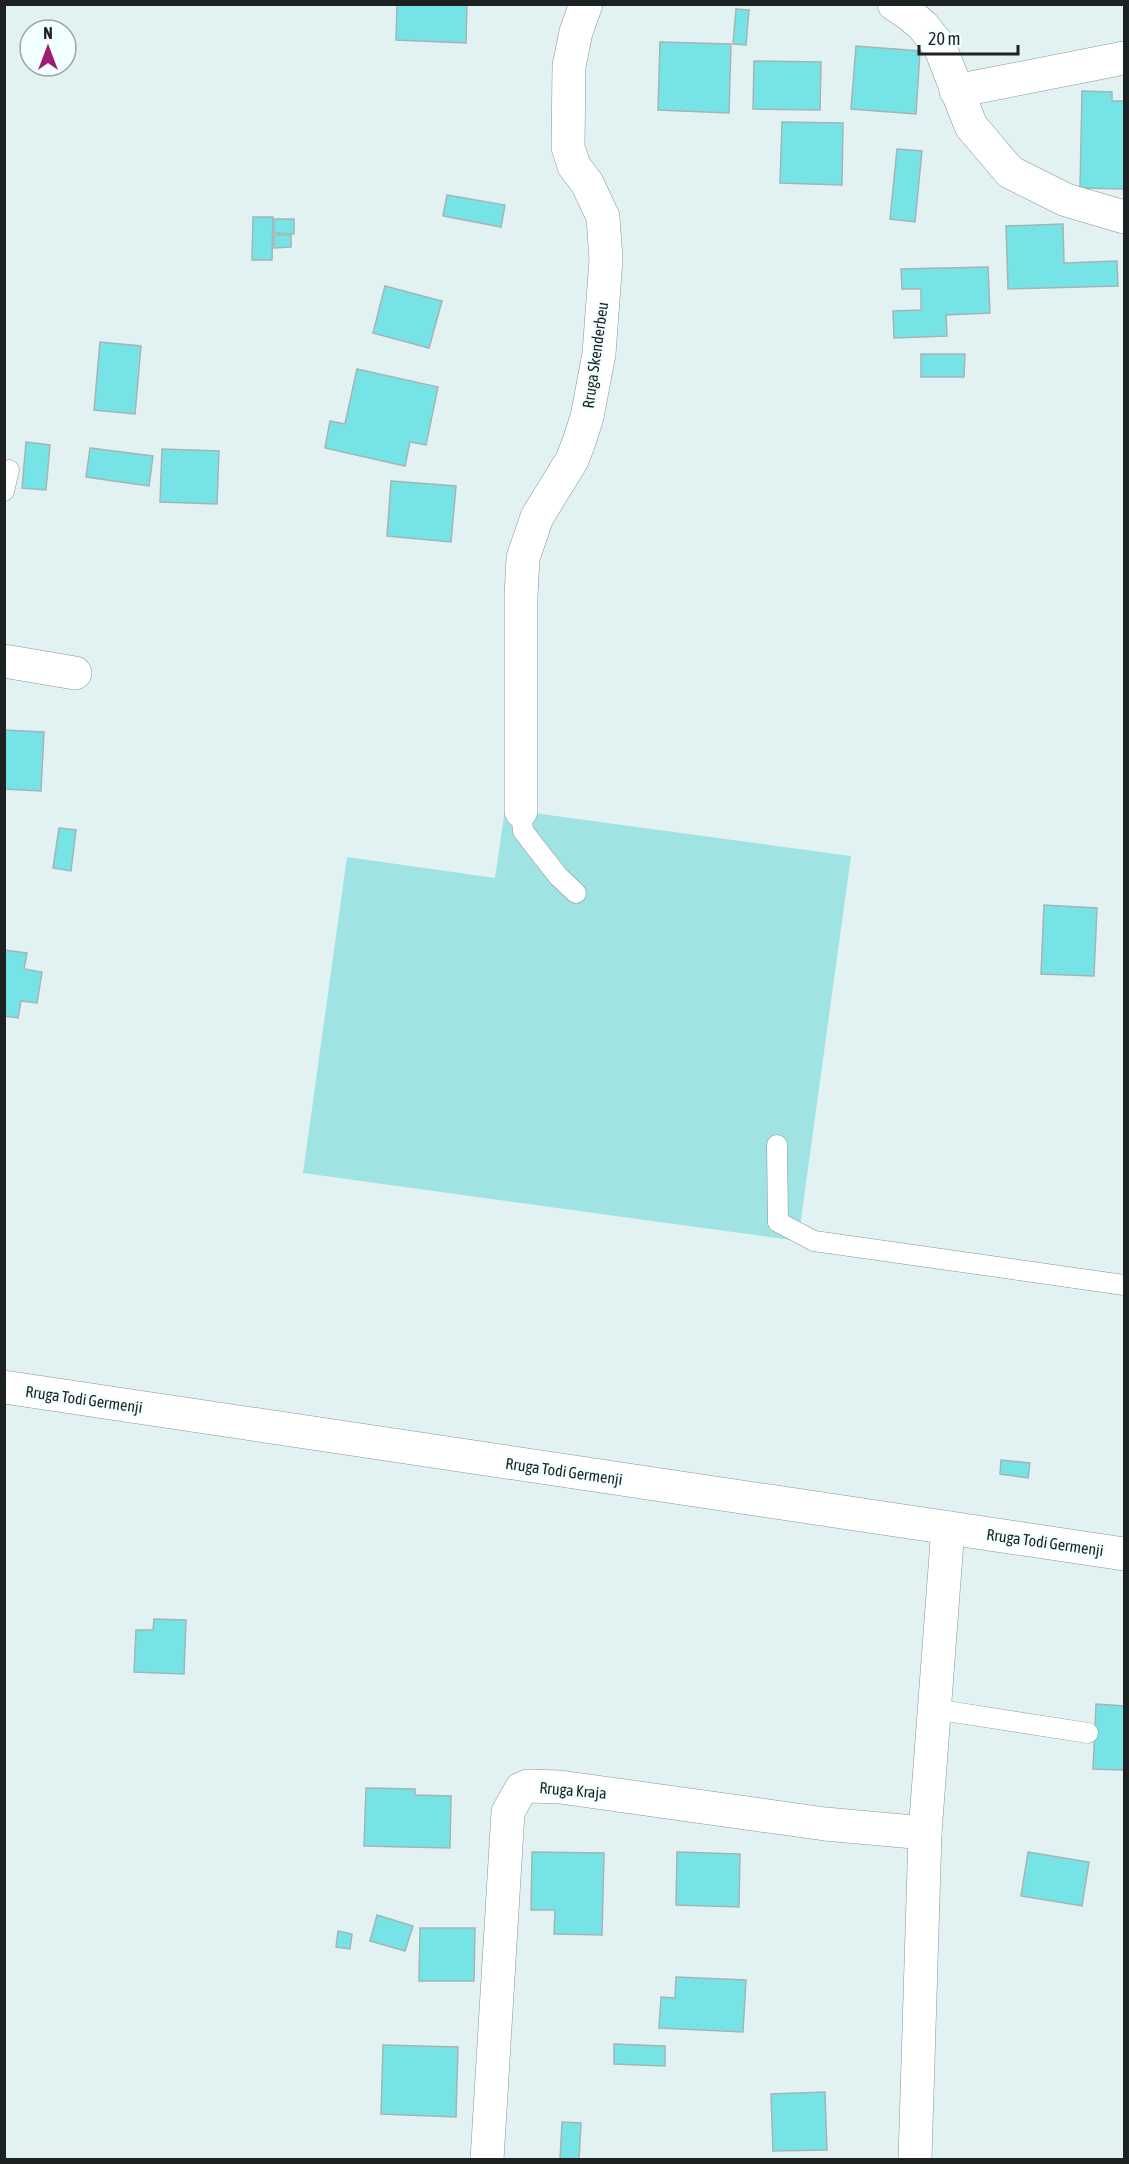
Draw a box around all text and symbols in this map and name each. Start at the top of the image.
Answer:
north arrow [18,18,78,78]
scale bar [919,18,1018,56]
text: N [43,24,53,42]
text: 20 m [928,28,960,49]
street label: Rruga Skenderbeu [579,301,612,409]
street label: Rruga Todi Germenji [24,1382,144,1417]
street label: Rruga Todi Germenji [504,1454,624,1489]
street label: Rruga Todi Germenji [985,1525,1105,1560]
street label: Rruga Kraja [539,1778,607,1803]

